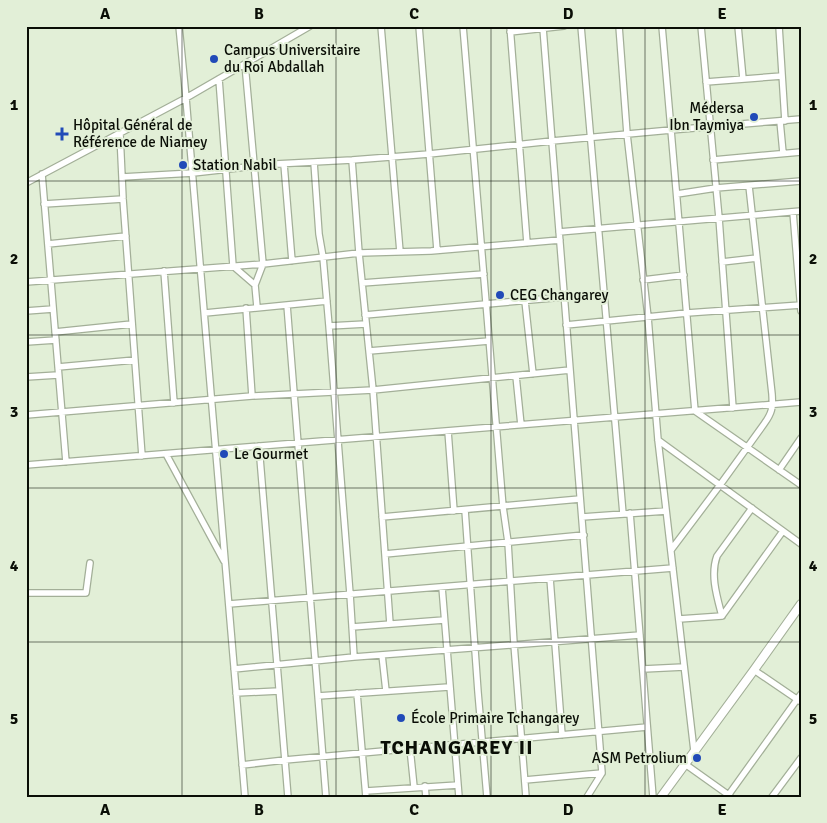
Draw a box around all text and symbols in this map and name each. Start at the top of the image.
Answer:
text: A [100,4,111,24]
text: B [254,4,264,24]
text: C [409,4,419,24]
text: D [563,4,574,24]
text: E [717,4,727,24]
place label: Campus Universitaire du Roi Abdallah [224,41,361,76]
marker: Campus Universitaire du Roi Abdallah [208,53,220,65]
text: 1 [10,95,19,115]
text: 1 [809,95,818,115]
place label: Médersa Ibn Taymiya [669,99,744,134]
marker: Médersa Ibn Taymiya [748,111,760,123]
place label: Hôpital Général de Référence de Niamey [73,116,207,151]
marker: Hôpital Général de Référence de Niamey [55,127,69,141]
place label: Station Nabil [193,156,277,174]
marker: Station Nabil [177,159,189,171]
text: 2 [10,249,18,269]
text: 2 [809,249,817,269]
place label: CEG Changarey [510,286,608,304]
marker: CEG Changarey [494,289,506,301]
text: 3 [10,402,18,422]
text: 3 [809,402,817,422]
place label: Le Gourmet [234,445,308,463]
marker: Le Gourmet [218,448,230,460]
text: 4 [10,556,19,576]
text: 4 [809,556,818,576]
place label: École Primaire Tchangarey [411,708,579,727]
text: 5 [10,709,18,729]
text: 5 [809,709,817,729]
marker: École Primaire Tchangarey [395,712,407,724]
district label: TCHANGAREY II [381,735,533,760]
place label: ASM Petrolium [592,749,687,767]
marker: ASM Petrolium [691,752,703,764]
text: A [100,800,111,820]
text: B [254,800,264,820]
text: C [409,800,419,820]
text: D [563,800,574,820]
text: E [717,800,727,820]

